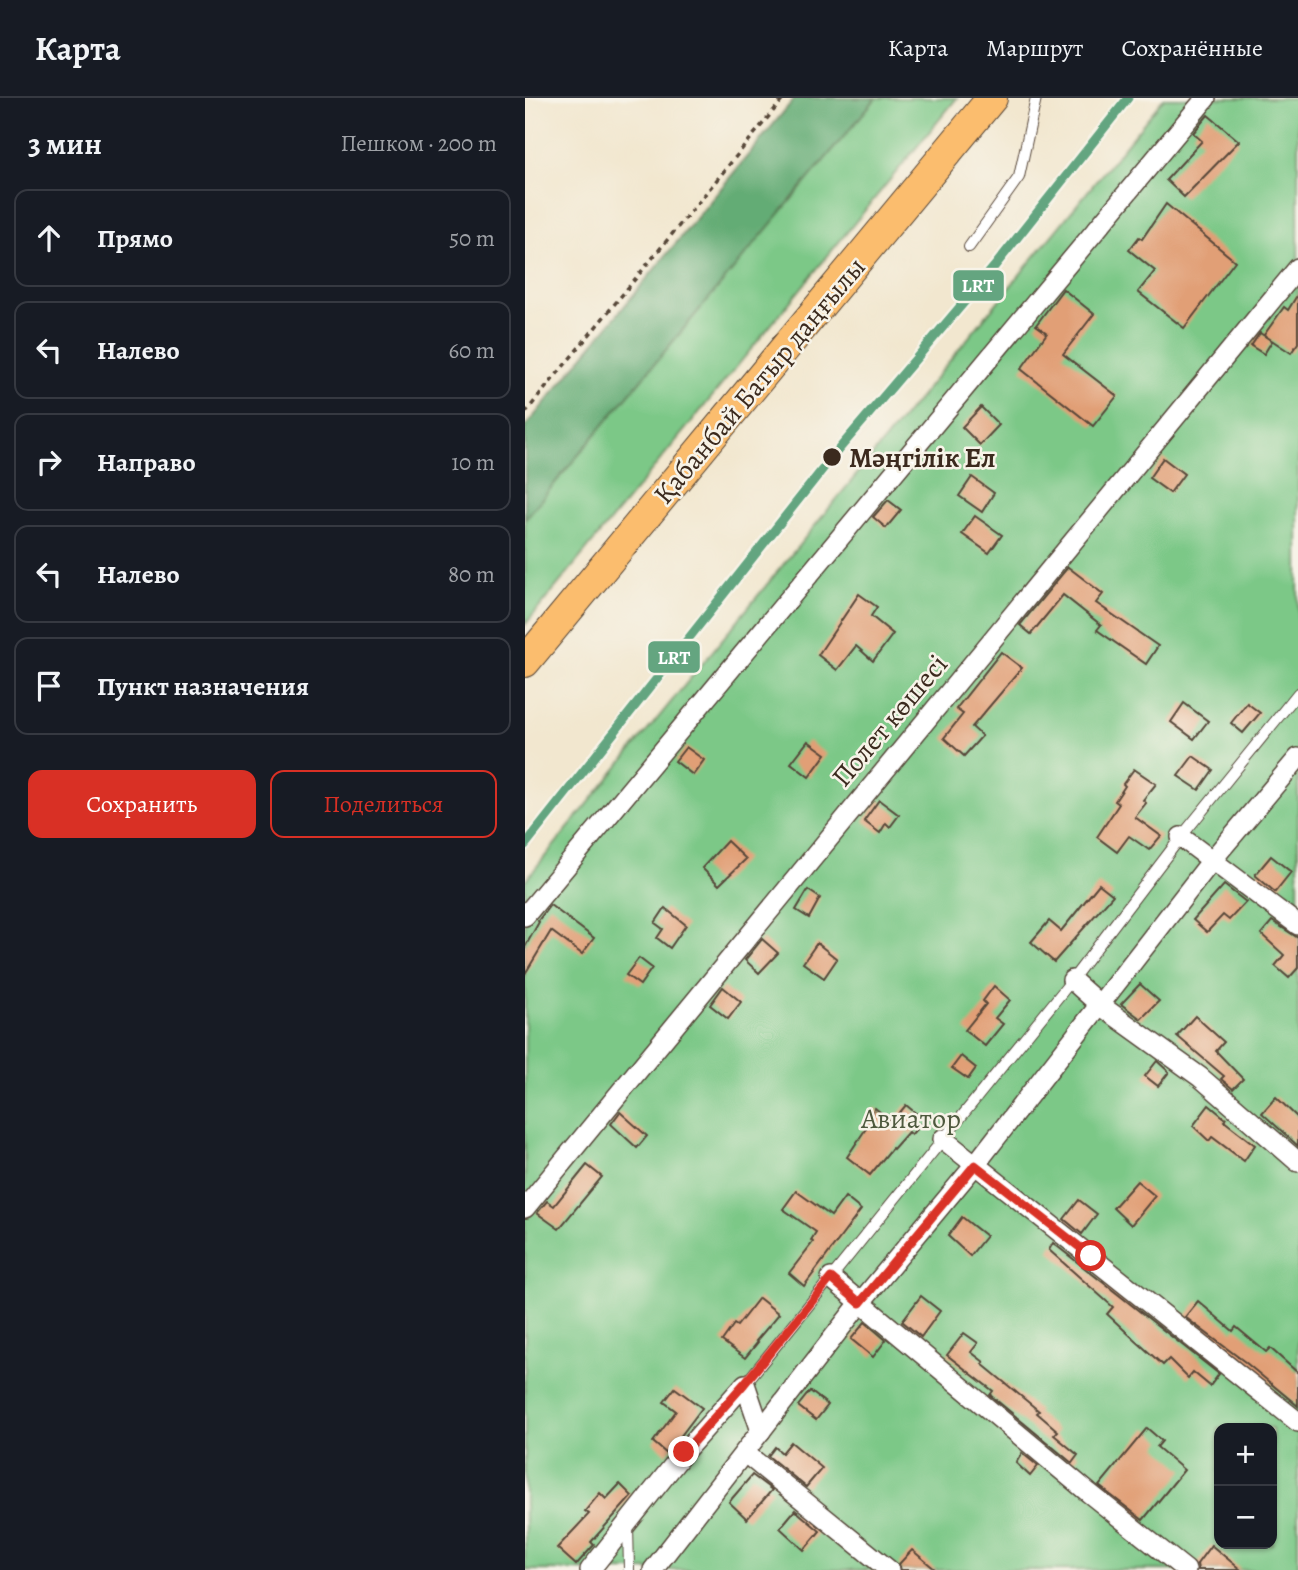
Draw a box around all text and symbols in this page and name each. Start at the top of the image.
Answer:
text: Карта [35,26,121,71]
text: Карта [888,32,948,64]
text: Маршрут [986,32,1084,64]
text: Сохранённые [1122,32,1263,64]
text: 3 мин [28,124,102,164]
text: Пешком · 200 m [341,128,497,159]
icon: ahead [30,219,68,257]
text: Прямо [97,221,173,256]
text: 50 m [449,223,495,254]
street label: Қабанбай Батыр даңғылы [645,249,874,512]
line badge: LRT [952,269,1005,302]
text: LRT [962,273,995,299]
icon: left [30,331,68,369]
text: Налево [97,333,180,368]
text: 60 m [448,335,495,366]
place label: Мәңгілік Ел [849,439,996,477]
icon: right [30,443,68,481]
text: Направо [97,445,196,480]
marker: Мәңгілік Ел [821,446,843,468]
text: 10 m [451,447,495,478]
icon: left [30,555,68,593]
text: Налево [97,557,180,592]
text: 80 m [448,559,495,590]
line badge: LRT [647,640,701,674]
text: LRT [658,645,691,671]
street label: Полет көшесі [823,646,956,795]
icon: arrive [30,667,68,705]
text: Пункт назначения [97,669,309,704]
button: Сохранить [28,770,256,838]
button: Поделиться [270,770,497,838]
park label: Авиатор [860,1100,961,1138]
route start [1075,1240,1106,1271]
map controls [1214,1423,1277,1549]
button: + [1214,1423,1277,1486]
route end [668,1436,699,1467]
button: − [1214,1486,1277,1549]

